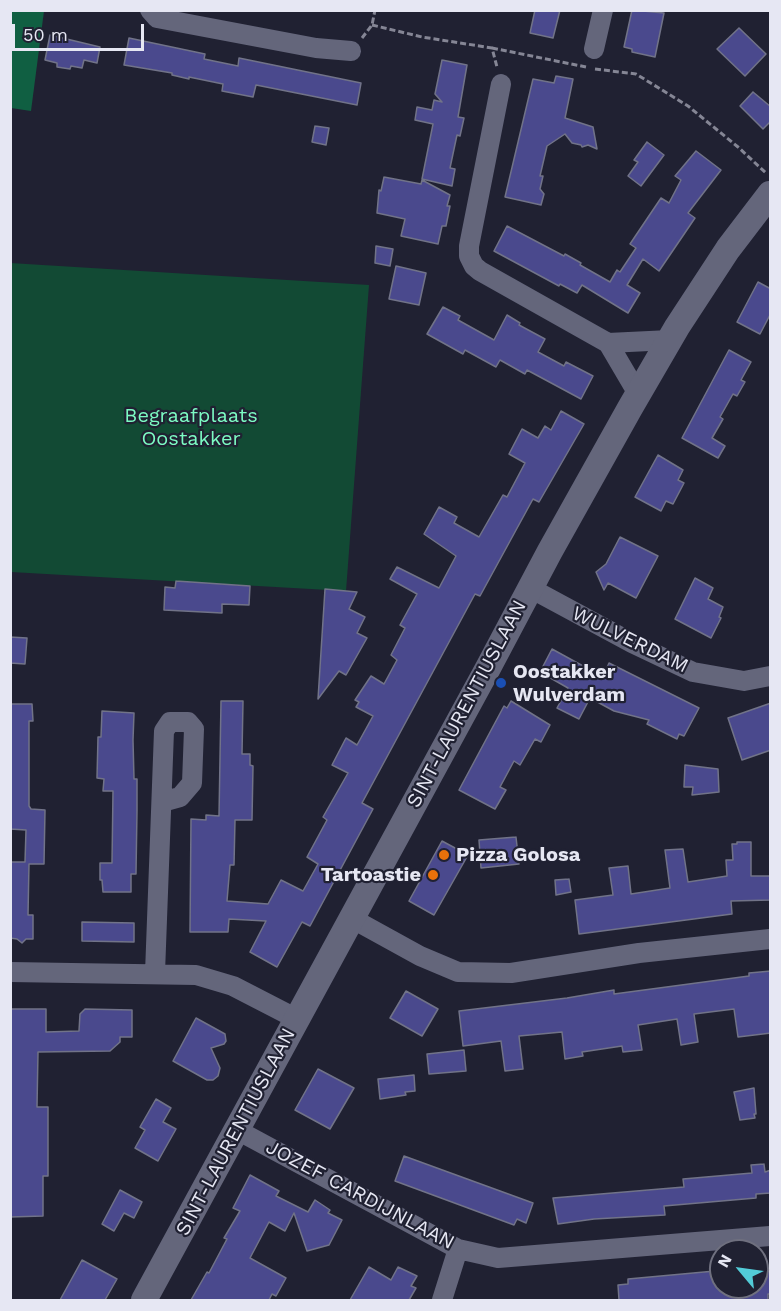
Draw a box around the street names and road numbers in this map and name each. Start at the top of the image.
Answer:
street label: SINT-LAURENTIUSLAAN [402,596,532,812]
street label: WULVERDAM [568,601,692,679]
street label: SINT-LAURENTIUSLAAN [171,1024,301,1240]
street label: JOZEF CARDIJNLAAN [262,1135,458,1255]

